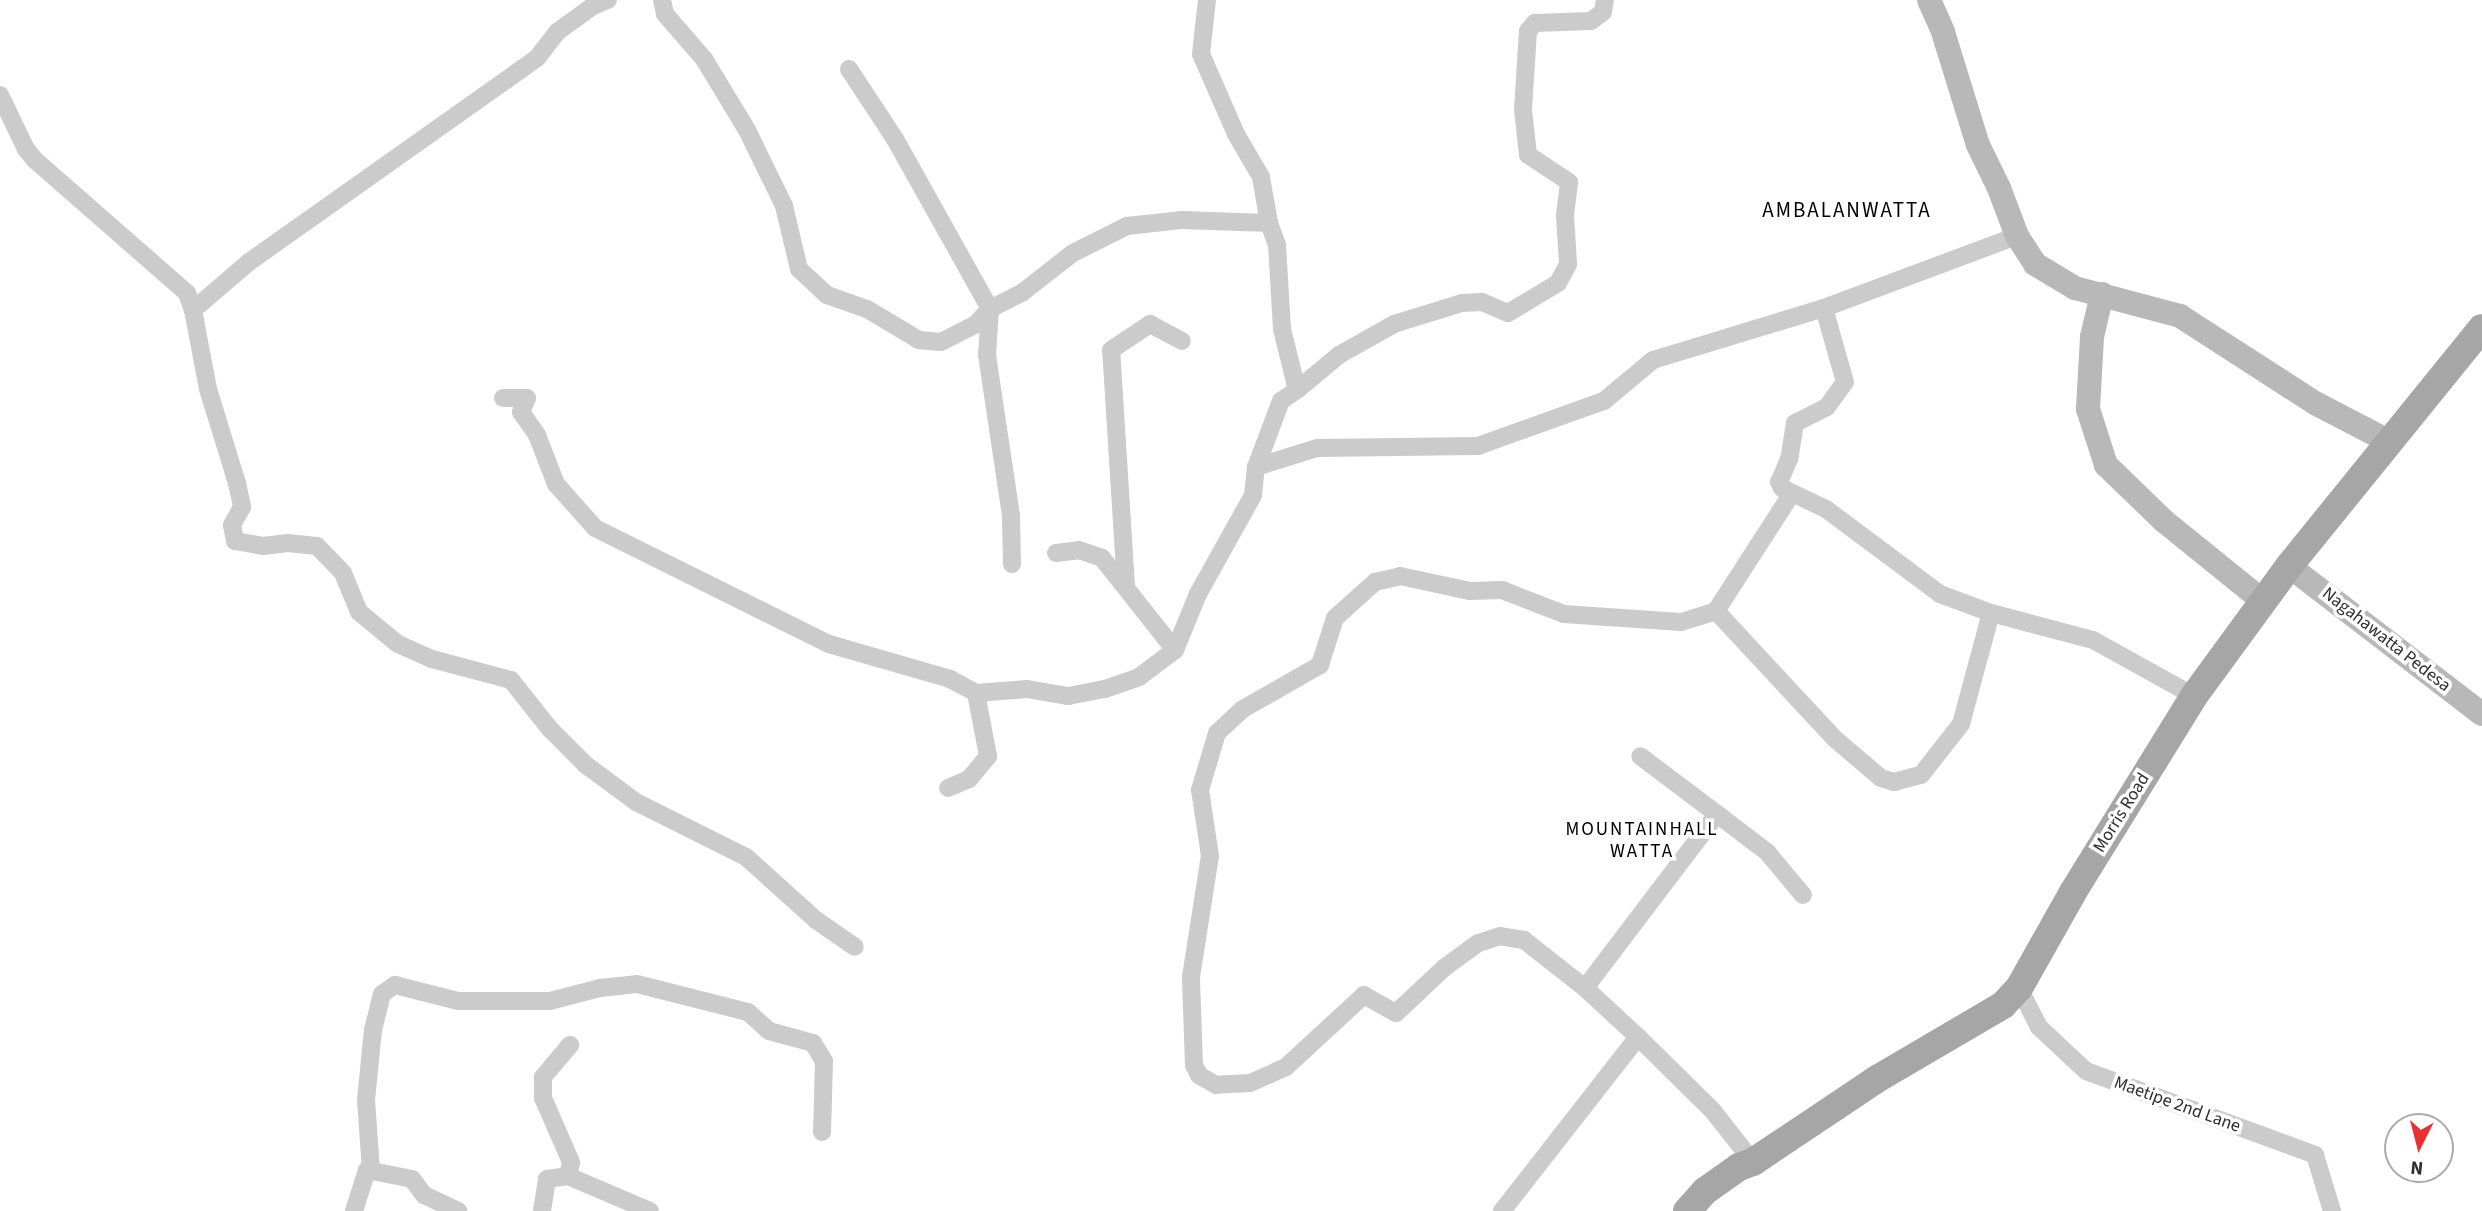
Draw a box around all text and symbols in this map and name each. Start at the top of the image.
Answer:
district label: AMBALANWATTA [1764,197,1930,223]
street label: Nagahawatta Pedesa [2317,583,2455,697]
street label: Morris Road [2089,769,2155,857]
district label: MOUNTAINHALL WATTA [1567,819,1717,863]
street label: Maetipe 2nd Lane [2111,1072,2243,1138]
north arrow [2384,1113,2454,1183]
text: N [2409,1153,2425,1181]

